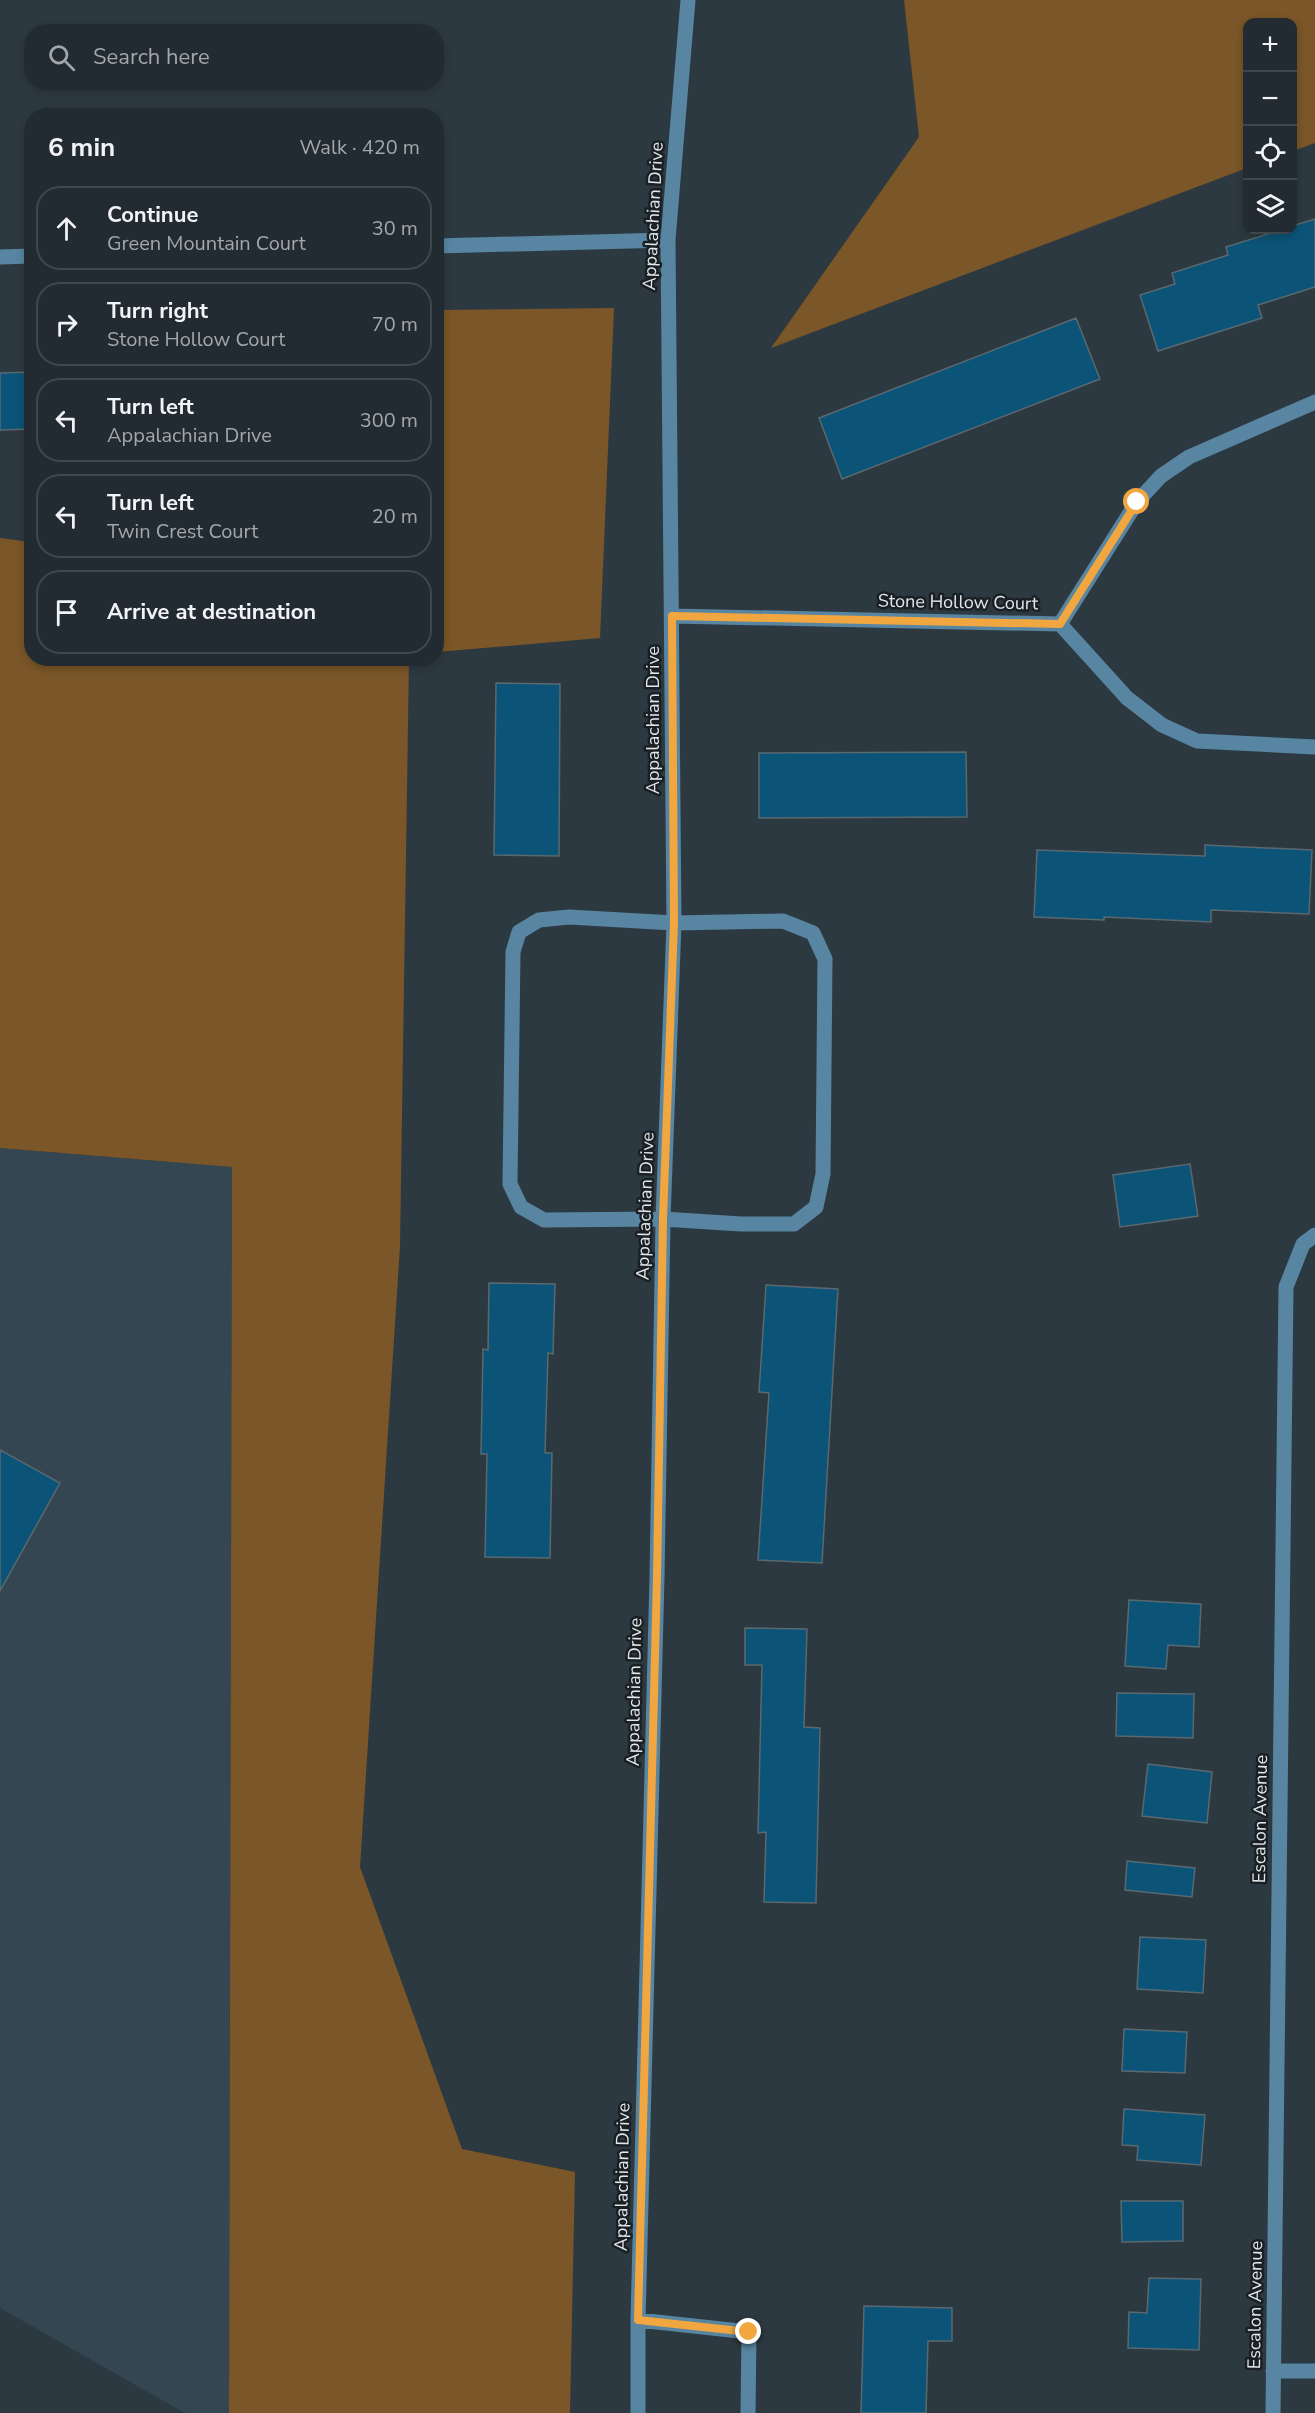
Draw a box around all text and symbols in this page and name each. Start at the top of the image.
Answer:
map controls [1243,18,1297,234]
button: + [1243,18,1297,72]
search box [24,24,444,90]
icon: search [45,41,78,74]
text: Search here [93,42,210,72]
button: − [1243,72,1297,126]
button: locate [1243,126,1297,180]
text: 6 min [48,130,115,165]
text: Walk · 420 m [300,134,420,161]
street label: Appalachian Drive [637,141,669,291]
button: layers [1243,180,1297,234]
text: Continue [107,200,198,230]
icon: ahead [50,212,83,245]
text: 30 m [372,215,418,242]
text: Green Mountain Court [107,230,306,257]
text: Turn right [107,296,208,326]
icon: right [50,308,83,341]
text: 70 m [372,311,418,338]
text: Stone Hollow Court [107,326,285,353]
text: Turn left [107,392,194,422]
icon: left [50,404,83,437]
text: 300 m [360,407,418,434]
text: Appalachian Drive [107,422,272,449]
text: Turn left [107,488,194,518]
route start [1123,488,1149,514]
icon: left [50,500,83,533]
text: 20 m [372,503,418,530]
text: Twin Crest Court [107,518,258,545]
street label: Stone Hollow Court [878,589,1039,615]
icon: arrive [50,596,83,629]
text: Arrive at destination [107,597,316,627]
street label: Appalachian Drive [641,646,665,794]
street label: Appalachian Drive [630,1131,660,1281]
street label: Appalachian Drive [621,1618,647,1766]
street label: Escalon Avenue [1247,1755,1273,1883]
street label: Appalachian Drive [609,2103,635,2251]
street label: Escalon Avenue [1242,2241,1268,2369]
route end [735,2318,761,2344]

